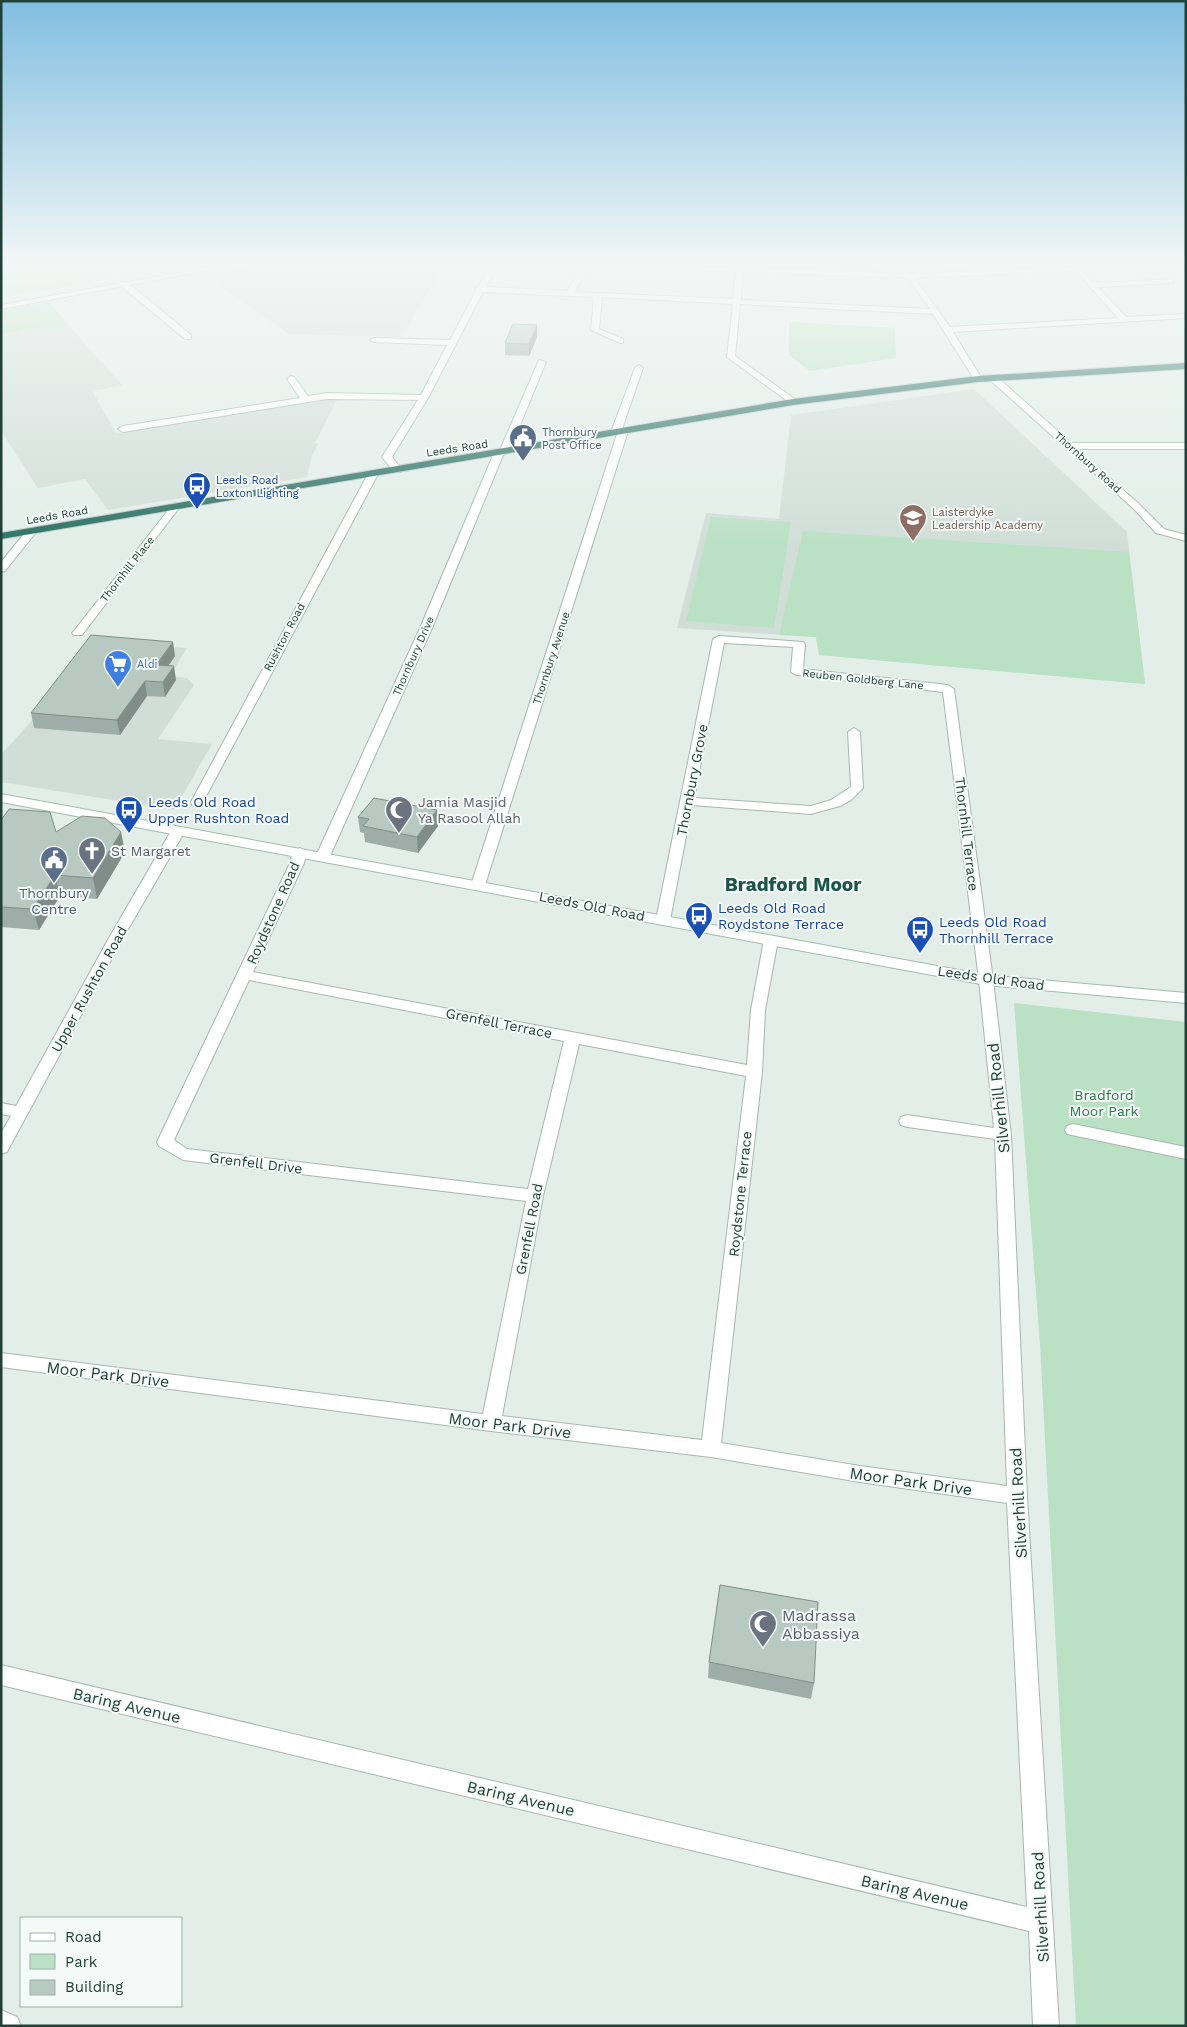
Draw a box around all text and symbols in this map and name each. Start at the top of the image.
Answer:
public building icon: Thornbury Post Office [508,423,538,462]
place label: Thornbury Post Office [542,426,602,452]
street label: Thornbury Road [1052,429,1124,496]
street label: Leeds Road [425,437,489,460]
bus stop icon: Leeds Road Loxton Lighting [182,471,212,510]
place label: Leeds Road Loxton Lighting [216,474,299,500]
school or university icon: Laisterdyke Leadership Academy [898,503,928,542]
street label: Leeds Road [25,504,89,527]
place label: Laisterdyke Leadership Academy [932,506,1043,532]
street label: Thornhill Place [98,534,157,605]
street label: Rushton Road [261,601,308,673]
street label: Thornbury Avenue [530,610,573,706]
street label: Thornbury Drive [390,614,437,698]
supermarket icon: Aldi [103,649,133,688]
place label: Aldi [137,658,158,671]
street label: Reuben Goldberg Lane [802,667,924,692]
street label: Thornbury Grove [673,723,711,837]
street label: Thornhill Terrace [952,776,982,892]
place label: Leeds Old Road Upper Rushton Road [148,794,289,826]
place label: Jamia Masjid Ya Rasool Allah [418,794,521,826]
bus stop icon: Leeds Old Road Upper Rushton Road [114,795,144,834]
mosque icon: Jamia Masjid Ya Rasool Allah [384,795,414,834]
church icon: St Margaret [77,836,107,875]
place label: St Margaret [111,843,190,859]
public building icon: Thornbury Centre [39,845,69,884]
street label: Roydstone Road [243,859,303,967]
district label: Bradford Moor [725,873,862,896]
place label: Thornbury Centre [19,885,90,917]
street label: Leeds Old Road [538,888,646,924]
place label: Leeds Old Road Roydstone Terrace [718,900,844,932]
bus stop icon: Leeds Old Road Roydstone Terrace [684,901,714,940]
place label: Leeds Old Road Thornhill Terrace [939,914,1054,946]
bus stop icon: Leeds Old Road Thornhill Terrace [905,915,935,954]
street label: Upper Rushton Road [48,923,130,1055]
street label: Leeds Old Road [937,963,1045,993]
street label: Grenfell Terrace [444,1005,554,1041]
street label: Silverhill Road [983,1042,1014,1154]
park label: Bradford Moor Park [1070,1087,1139,1119]
street label: Roydstone Terrace [725,1130,755,1258]
street label: Grenfell Drive [209,1149,303,1177]
street label: Grenfell Road [512,1182,546,1276]
street label: Moor Park Drive [45,1358,170,1391]
street label: Moor Park Drive [447,1409,572,1442]
street label: Silverhill Road [1006,1447,1031,1559]
street label: Moor Park Drive [848,1463,973,1500]
place label: Madrassa Abbassiya [782,1606,860,1643]
mosque icon: Madrassa Abbassiya [748,1609,778,1648]
street label: Baring Avenue [71,1684,183,1727]
street label: Baring Avenue [465,1777,577,1820]
street label: Silverhill Road [1028,1851,1053,1963]
street label: Baring Avenue [859,1871,971,1914]
legend [20,1917,182,2007]
text: Road [65,1928,102,1946]
text: Park [65,1953,98,1971]
text: Building [65,1978,123,1996]

